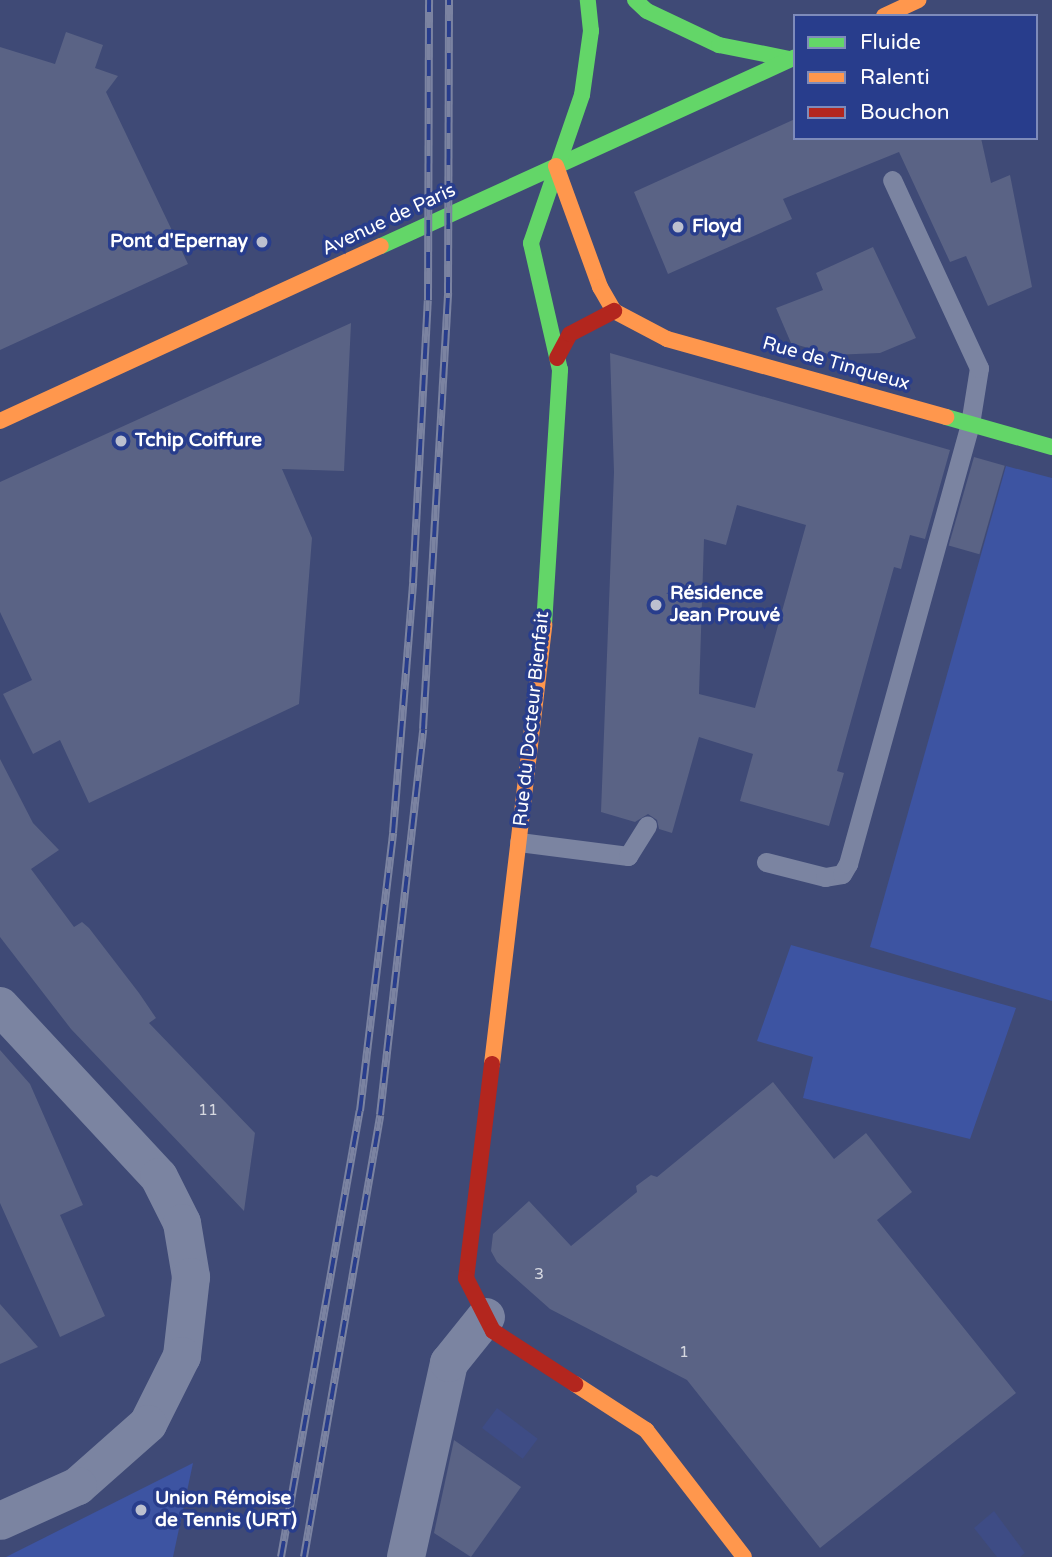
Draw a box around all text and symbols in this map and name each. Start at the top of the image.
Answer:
legend [793,14,1038,140]
text: Fluide [860,30,921,55]
text: Ralenti [860,65,930,90]
text: Bouchon [860,100,950,125]
street label: Avenue de Paris [319,179,459,261]
place label: Floyd [692,216,742,238]
marker: Floyd [670,219,686,235]
place label: Pont d'Epernay [110,231,248,253]
marker: Pont d'Epernay [254,234,270,250]
street label: Rue de Tinqueux [760,332,912,396]
place label: Tchip Coiffure [135,430,262,452]
marker: Tchip Coiffure [113,433,129,449]
place label: Résidence Jean Prouvé [670,583,780,627]
marker: Résidence Jean Prouvé [648,597,664,613]
street label: Rue du Docteur Bienfait [509,610,555,828]
house number: 11 [198,1100,218,1120]
house number: 3 [534,1264,544,1284]
house number: 1 [679,1342,689,1362]
place label: Union Rémoise de Tennis (URT) [155,1488,297,1532]
marker: Union Rémoise de Tennis (URT) [133,1502,149,1518]

